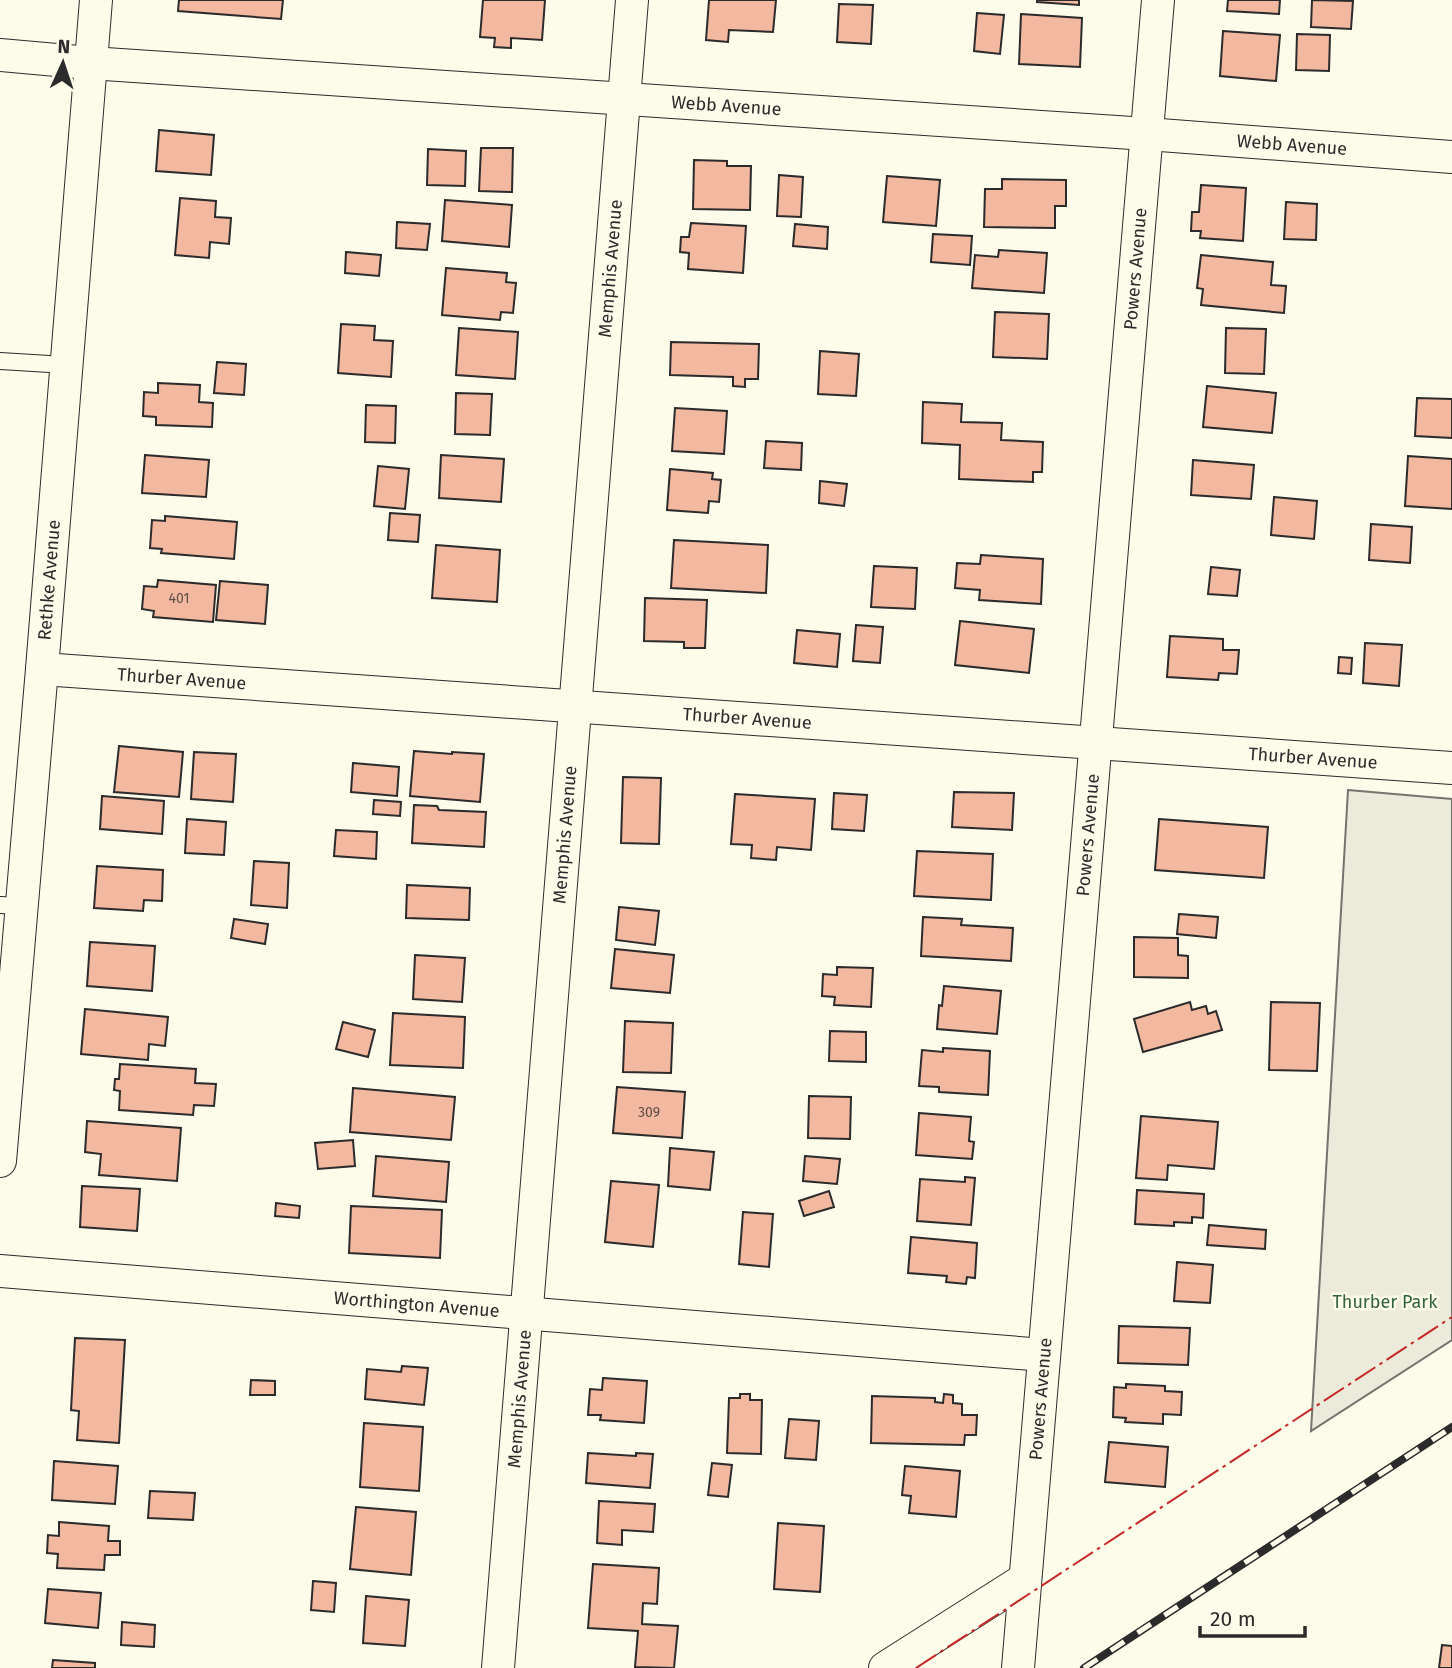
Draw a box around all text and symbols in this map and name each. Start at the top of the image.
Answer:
north arrow [28,28,98,98]
text: N [57,35,71,58]
street label: Webb Avenue [670,91,782,120]
street label: Webb Avenue [1236,130,1348,160]
street label: Memphis Avenue [594,199,627,338]
street label: Powers Avenue [1119,207,1152,331]
street label: Rethke Avenue [33,519,65,641]
house number: 401 [169,590,189,607]
street label: Thurber Avenue [116,663,247,694]
street label: Thurber Avenue [682,703,813,734]
street label: Thurber Avenue [1248,743,1378,774]
street label: Memphis Avenue [548,765,581,905]
street label: Powers Avenue [1072,773,1104,897]
house number: 309 [638,1104,660,1121]
street label: Worthington Avenue [333,1287,500,1322]
park label: Thurber Park [1333,1291,1438,1313]
street label: Memphis Avenue [503,1329,536,1469]
street label: Powers Avenue [1024,1337,1057,1461]
scale bar [1200,1594,1305,1638]
text: 20 m [1210,1606,1256,1632]

